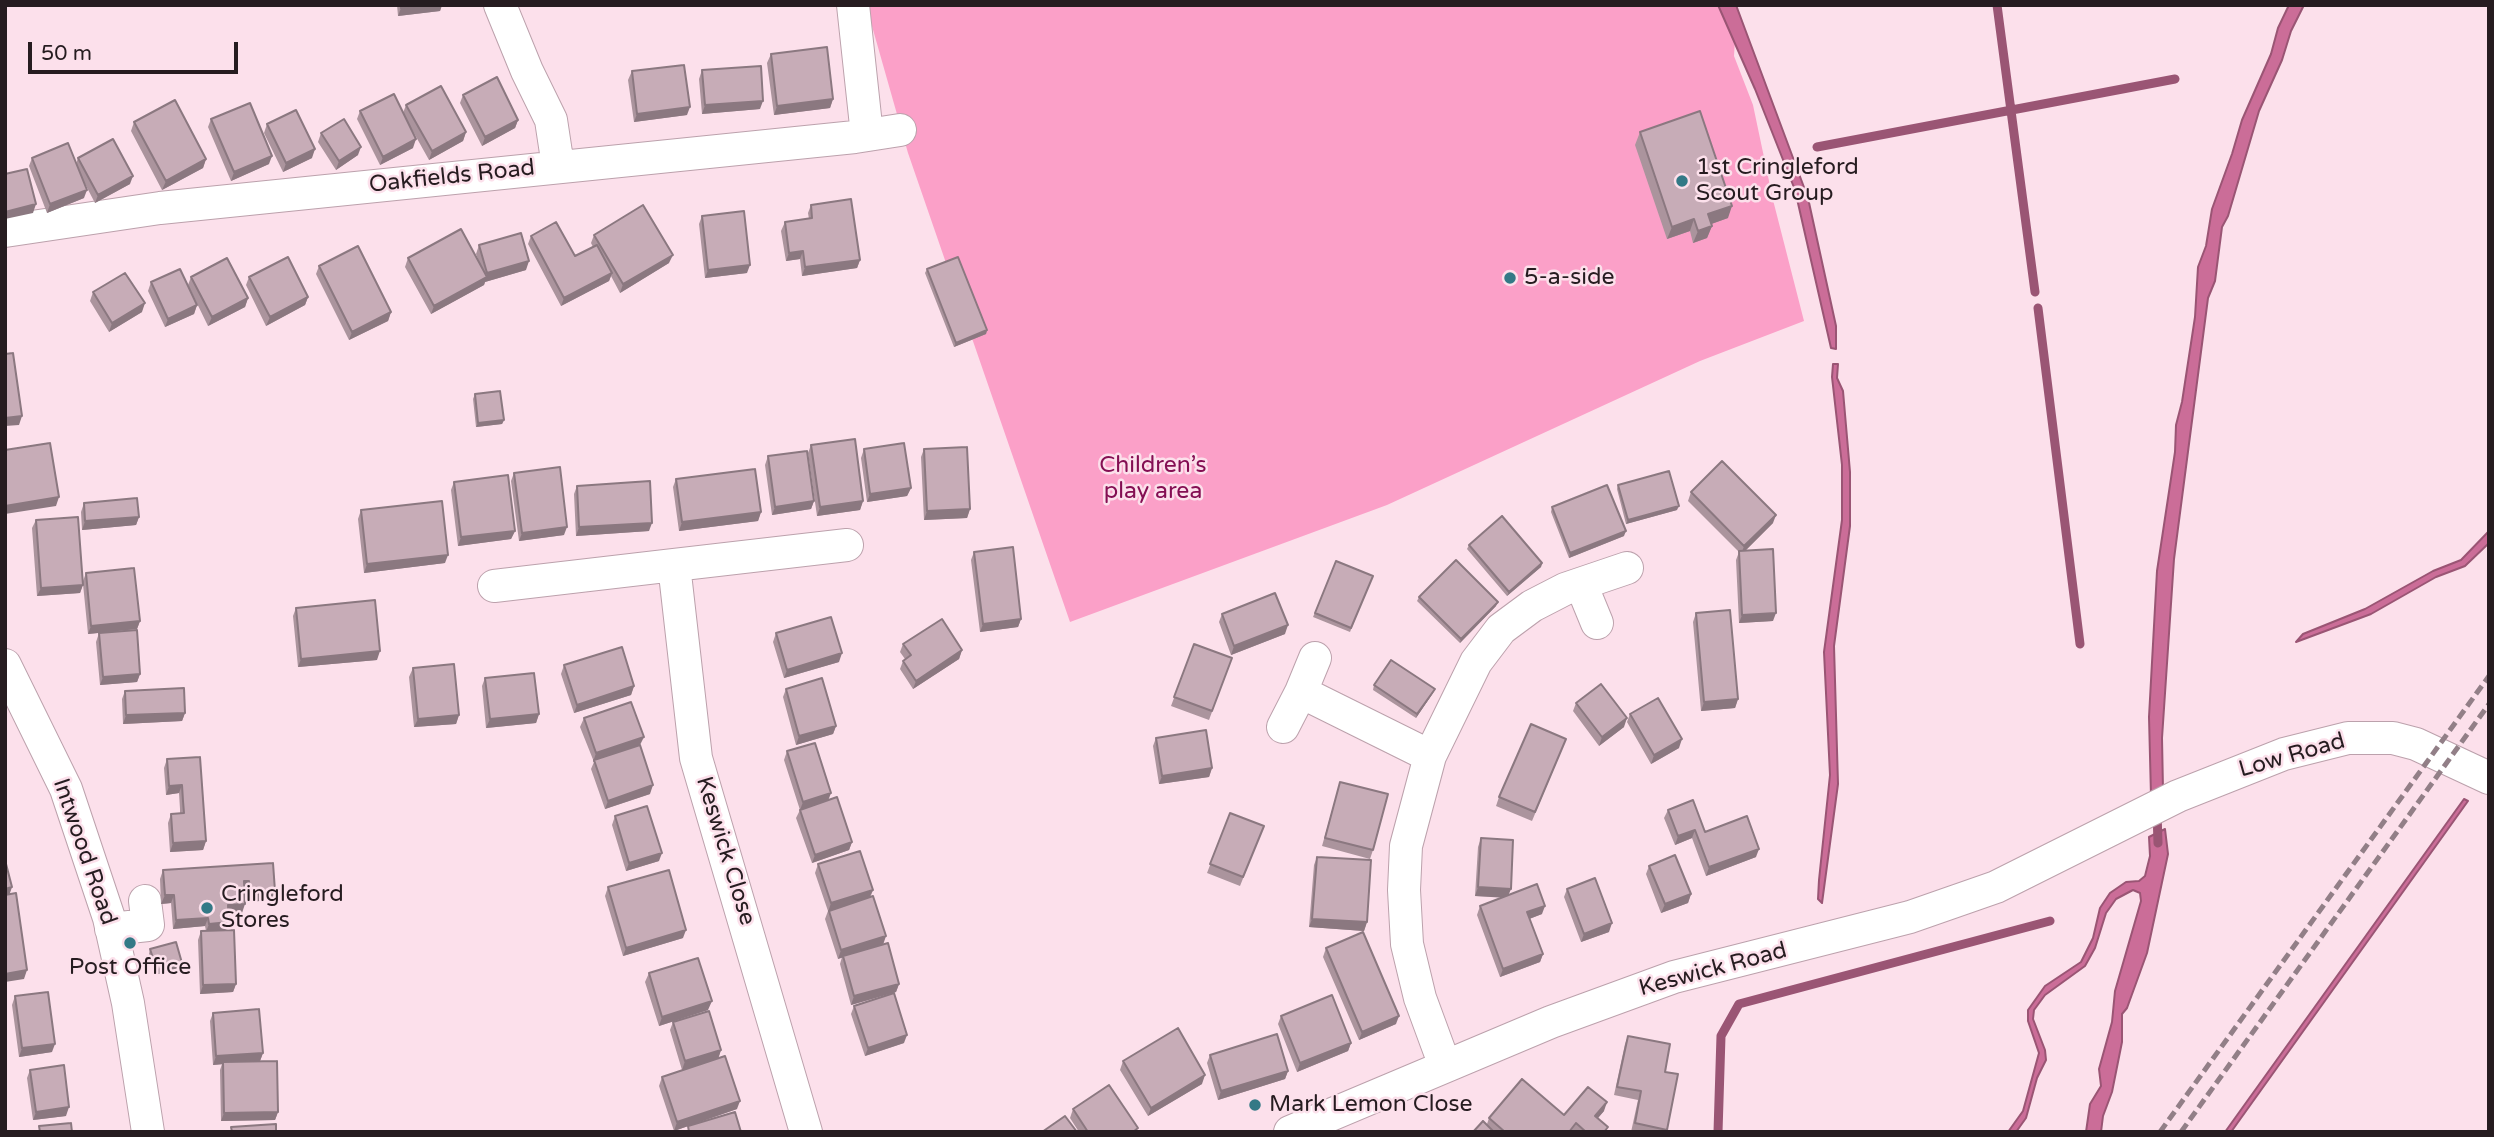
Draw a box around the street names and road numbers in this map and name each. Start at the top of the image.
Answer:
street label: Oakfields Road [368,155,536,199]
street label: Low Road [2236,728,2348,784]
street label: Keswick Close [689,773,761,929]
street label: Intwood Road [46,775,122,929]
street label: Keswick Road [1636,937,1790,1003]

